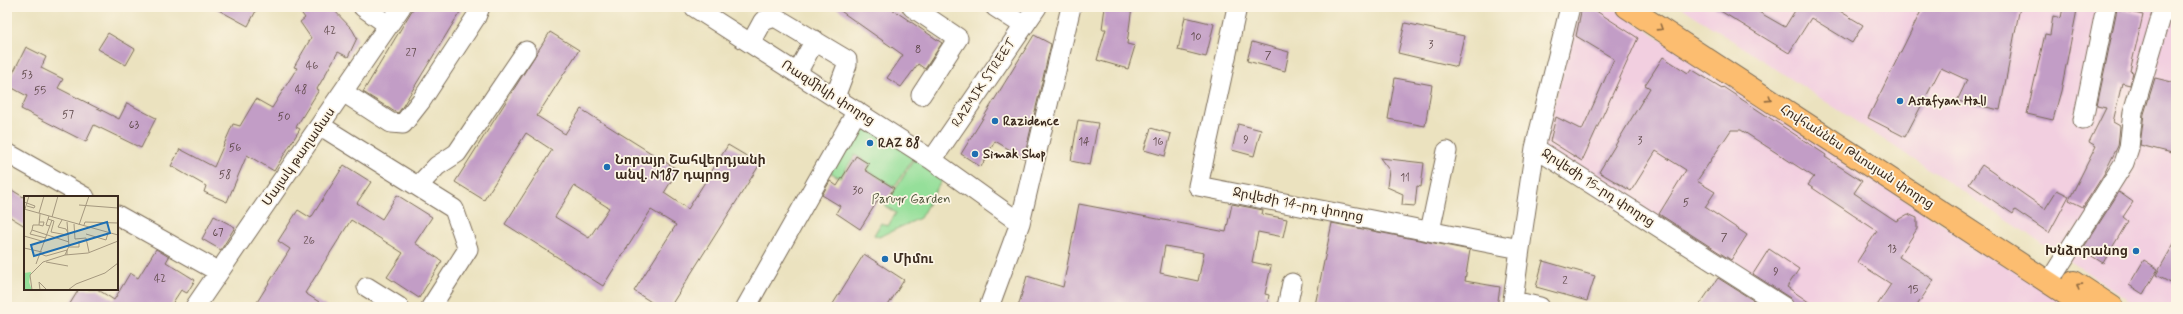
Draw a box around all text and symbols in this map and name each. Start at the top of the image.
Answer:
one-way arrow [1656,23,1663,31]
house number: 42 [324,24,336,38]
house number: 10 [1190,30,1202,44]
street label: RAZMIK STREET [948,34,1021,131]
house number: 3 [1429,38,1434,52]
house number: 8 [915,43,921,57]
house number: 27 [406,46,417,60]
house number: 7 [1265,49,1272,63]
street label: Ռազմիկի փողոց [778,56,878,130]
house number: 46 [306,59,318,73]
house number: 53 [21,68,33,82]
house number: 48 [295,83,307,97]
house number: 55 [34,84,46,98]
place label: Astafyan Hall [1908,93,1986,110]
one-way arrow [1765,94,1772,102]
marker: Astafyan Hall [1895,96,1905,106]
street label: Հովհաննես Թևոսյան փողոց [1777,101,1937,213]
street label: Մայակ թաղամաս [259,104,339,210]
house number: 57 [62,108,75,122]
house number: 50 [278,110,290,124]
place label: Razidence [1003,113,1060,130]
marker: Razidence [990,116,1000,126]
house number: 63 [129,118,139,132]
house number: 9 [1243,133,1249,147]
house number: 3 [1638,134,1643,148]
place label: RAZ 88 [878,135,920,152]
house number: 14 [1078,135,1090,149]
house number: 16 [1153,135,1164,149]
marker: RAZ 88 [865,138,875,148]
house number: 56 [229,141,241,155]
street label: Ջրվեժի 15-րդ փողոց [1538,145,1658,231]
place label: Simak Shop [983,146,1046,163]
marker: Simak Shop [970,149,980,159]
place label: Նորայր Շահվերդյանի անվ. N187 դպրոց [615,152,766,184]
marker: Նորայր Շահվերդյանի անվ. N187 դպրոց [602,162,612,172]
house number: 58 [219,168,231,182]
house number: 11 [1400,171,1410,185]
house number: 30 [852,184,864,198]
street label: Ջրվեժի 14-րդ փողոց [1231,184,1365,226]
park label: Paruyr Garden [872,191,950,208]
inset map [24,196,118,290]
house number: 5 [1683,196,1690,210]
house number: 67 [212,226,224,240]
house number: 7 [1721,231,1728,245]
house number: 26 [303,234,315,248]
house number: 13 [1887,242,1897,256]
place label: Խնձորանոց [2045,243,2128,260]
marker: Խնձորանոց [2131,246,2141,256]
place label: Միմու [893,251,934,268]
marker: Միմու [880,254,890,264]
house number: 9 [1773,265,1779,279]
house number: 42 [154,272,166,286]
house number: 2 [1562,274,1568,288]
house number: 15 [1908,283,1919,297]
one-way arrow [2076,283,2083,290]

